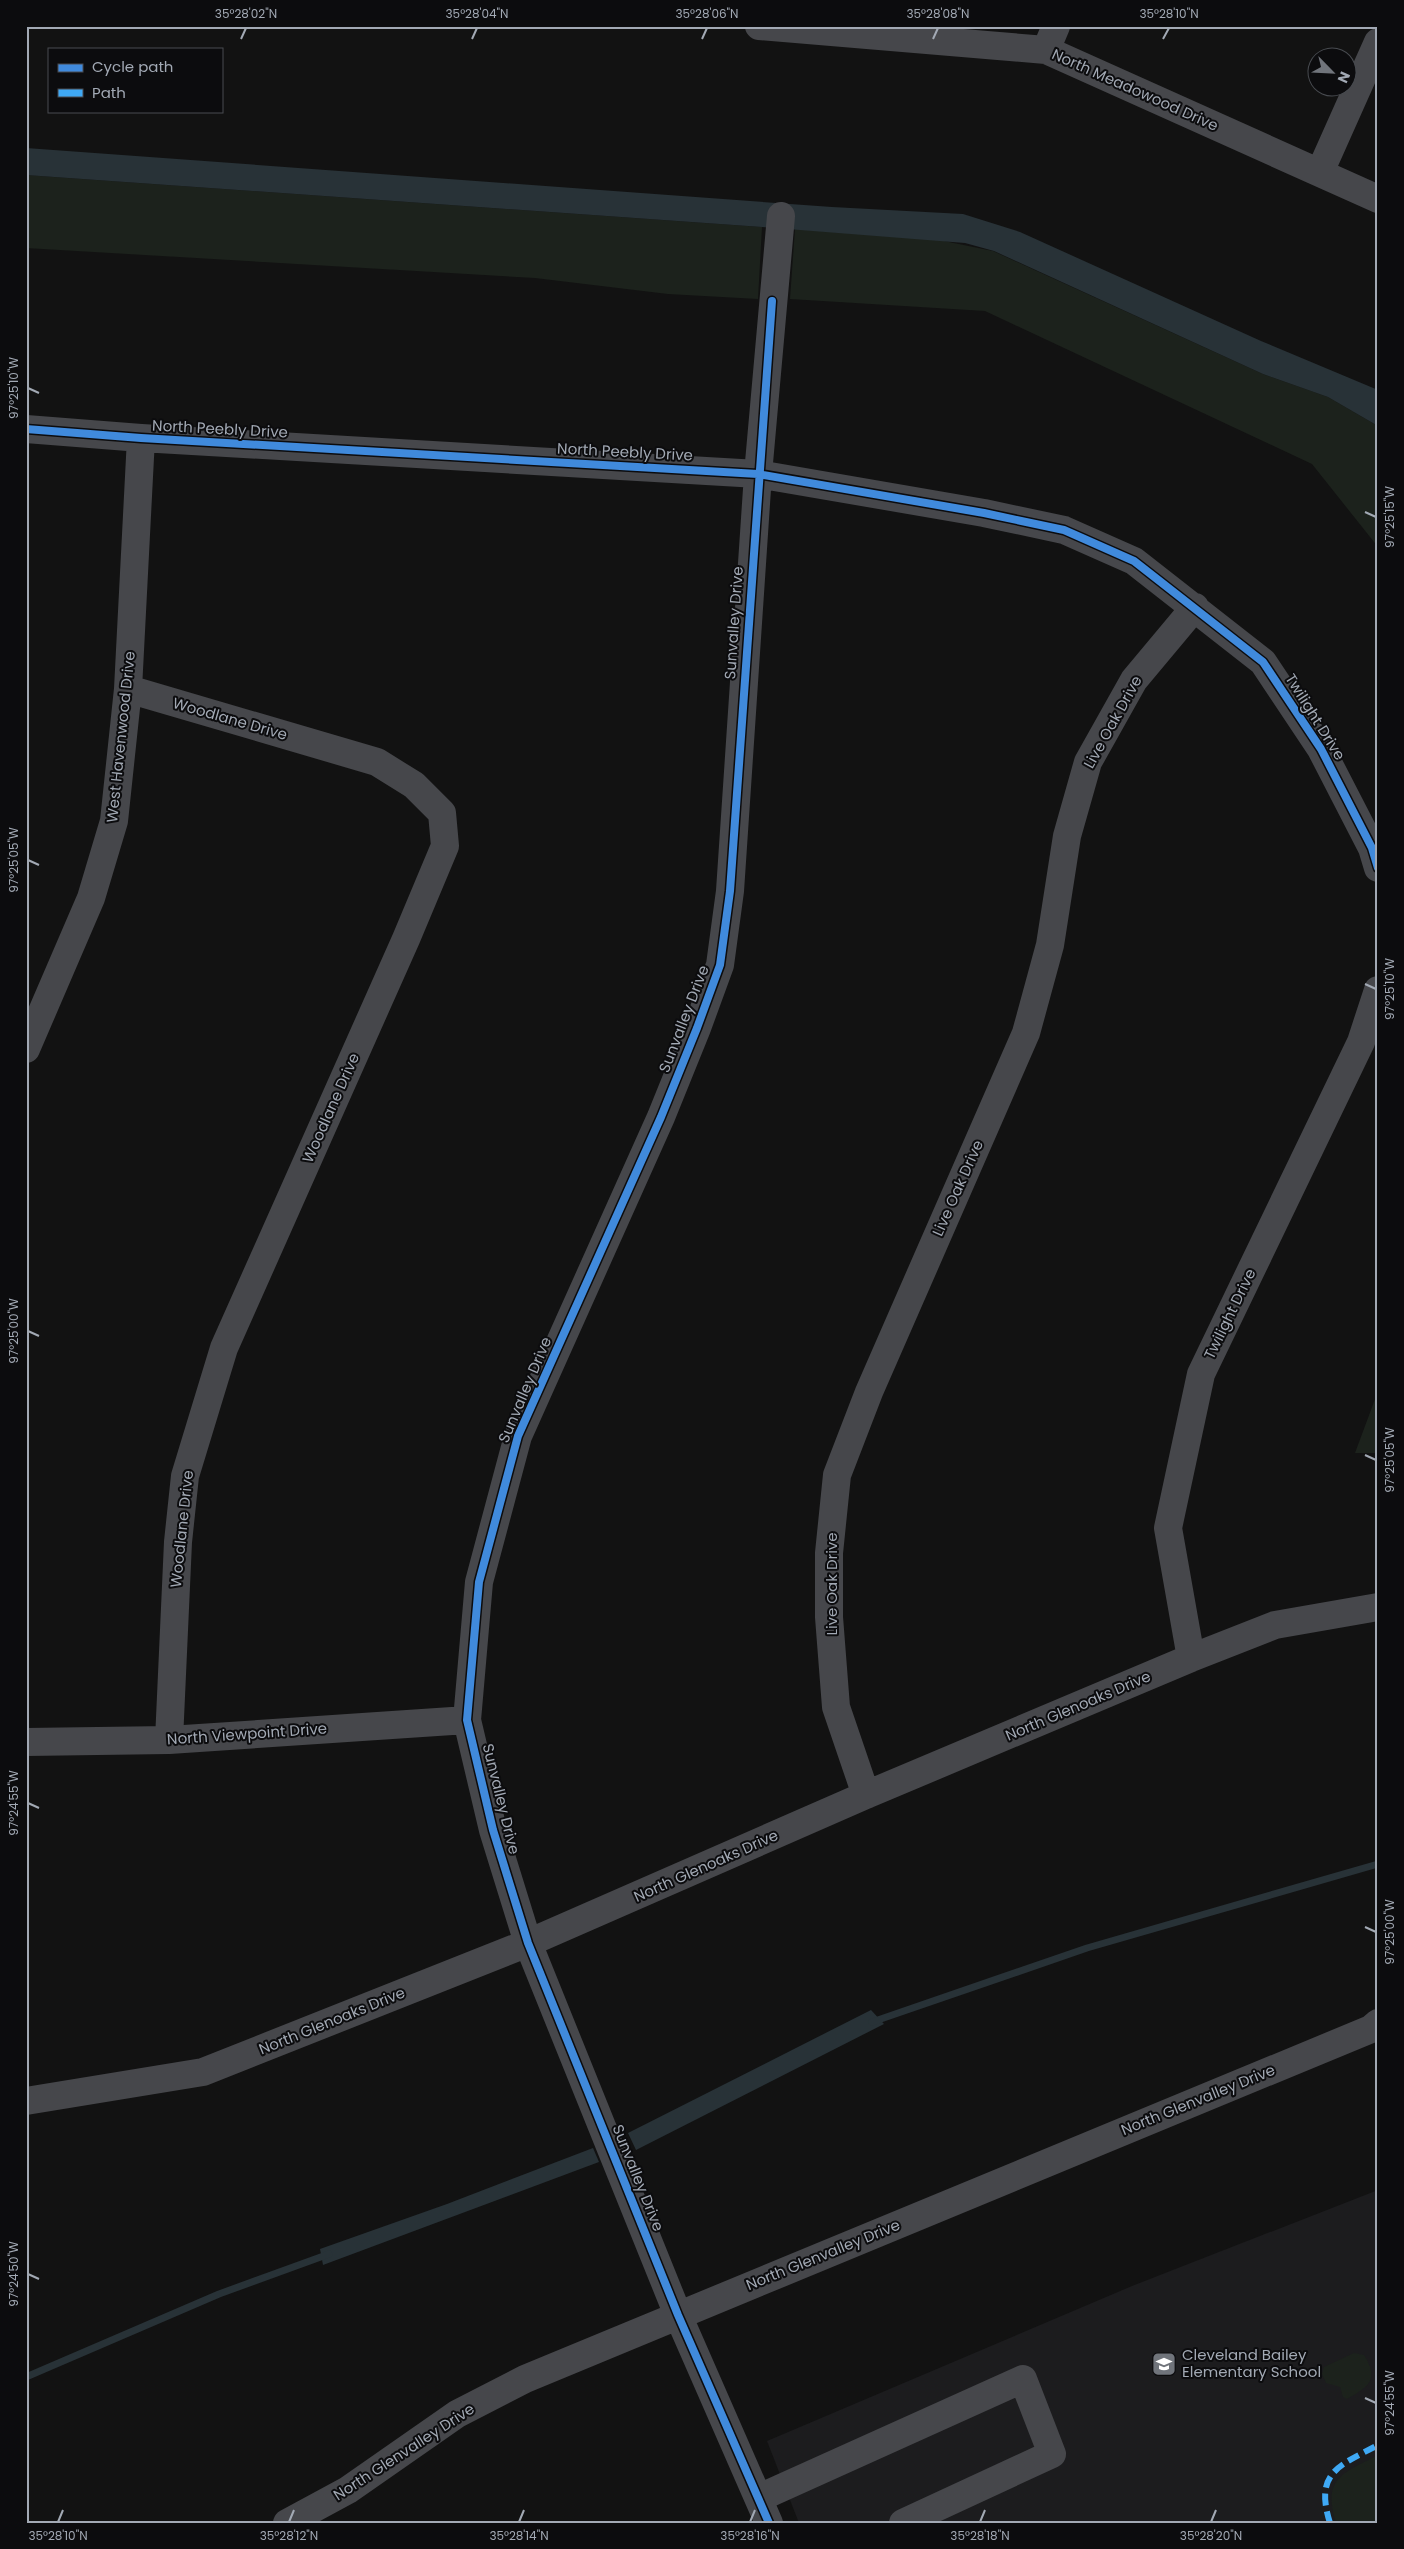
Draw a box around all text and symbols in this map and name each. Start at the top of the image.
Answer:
text: 35°28'02"N [215,5,277,22]
text: 35°28'04"N [446,5,508,22]
text: 35°28'06"N [675,5,739,22]
text: 35°28'08"N [907,5,969,22]
text: 35°28'10"N [1139,5,1199,22]
street label: North Meadowood Drive [1049,43,1222,136]
legend [48,48,222,112]
north arrow [1306,48,1356,98]
text: Cycle path [92,56,173,77]
text: N [1333,68,1355,86]
text: Path [92,82,126,103]
text: 97°25'10"W [5,357,22,419]
street label: North Peebly Drive [152,414,288,443]
street label: North Peebly Drive [557,437,693,466]
text: 97°25'15"W [1381,486,1398,548]
street label: Sunvalley Drive [719,566,748,680]
street label: West Havenwood Drive [101,650,140,824]
street label: Twilight Drive [1280,669,1350,764]
street label: Live Oak Drive [1078,672,1147,772]
street label: Woodlane Drive [170,692,290,745]
text: 97°25'05"W [5,827,22,893]
text: 97°25'10"W [1381,958,1398,1020]
street label: Sunvalley Drive [653,962,714,1075]
street label: Woodlane Drive [297,1049,364,1166]
street label: Live Oak Drive [927,1136,988,1239]
street label: Twilight Drive [1199,1265,1261,1363]
text: 97°25'00"W [5,1298,22,1364]
street label: Sunvalley Drive [493,1334,556,1446]
text: 97°25'05"W [1381,1427,1398,1493]
street label: Woodlane Drive [165,1469,198,1589]
street label: Live Oak Drive [821,1532,842,1636]
street label: North Glenoaks Drive [1002,1665,1154,1746]
street label: North Viewpoint Drive [166,1717,328,1750]
street label: Sunvalley Drive [478,1741,525,1856]
text: 97°24'55"W [5,1770,22,1836]
street label: North Glenoaks Drive [630,1824,781,1907]
text: 97°25'00"W [1381,1899,1398,1965]
street label: North Glenoaks Drive [256,1982,408,2059]
street label: North Glenvalley Drive [1118,2059,1278,2140]
street label: Sunvalley Drive [608,2121,669,2234]
street label: North Glenvalley Drive [743,2214,903,2295]
text: 97°24'50"W [5,2241,22,2307]
place label: Cleveland Bailey Elementary School [1182,2344,1321,2382]
school or university icon: Cleveland Bailey Elementary School [1151,2351,1177,2377]
text: 97°24'55"W [1381,2370,1398,2436]
street label: North Glenvalley Drive [329,2398,478,2505]
text: 35°28'10"N [28,2527,88,2544]
text: 35°28'12"N [260,2527,318,2544]
text: 35°28'14"N [489,2527,549,2544]
text: 35°28'16"N [720,2527,780,2544]
text: 35°28'18"N [950,2527,1010,2544]
text: 35°28'20"N [1180,2527,1242,2544]

